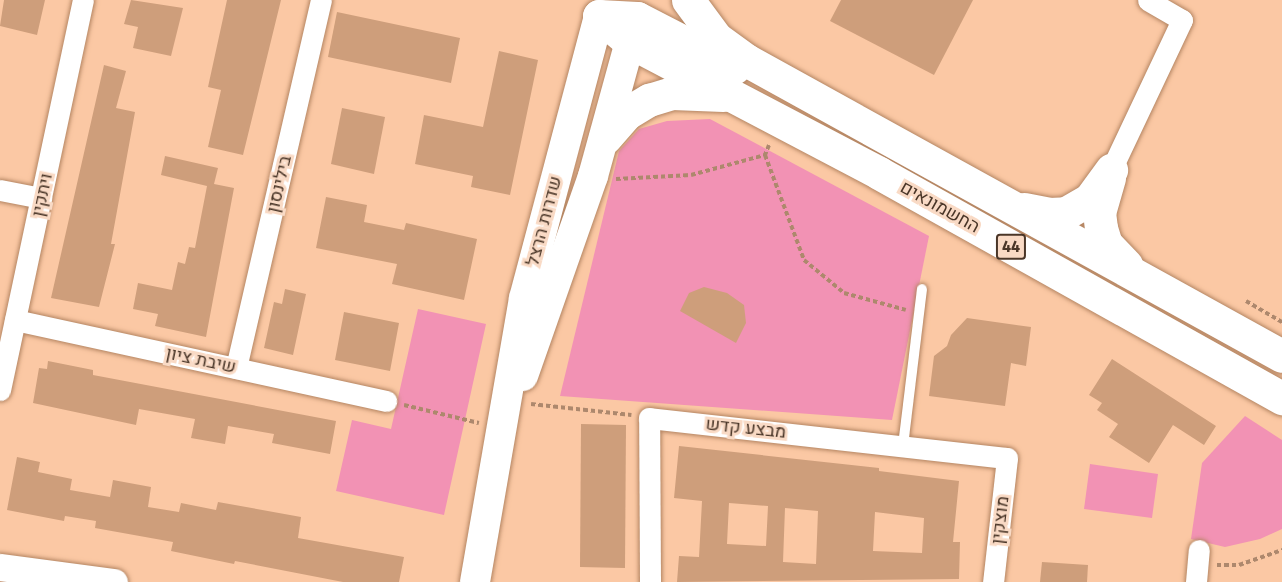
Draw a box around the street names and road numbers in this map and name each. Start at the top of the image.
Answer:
street label: בילינסון [262,153,296,215]
street label: ויתקין [27,171,57,219]
street label: שדרות הרצל [522,174,566,268]
street label: החשמונאים [897,176,983,238]
road number: 44 [994,234,1028,260]
street label: שיבת ציון [164,342,238,378]
street label: מבצע קדש [705,413,787,443]
street label: מוצקין [986,495,1014,545]

